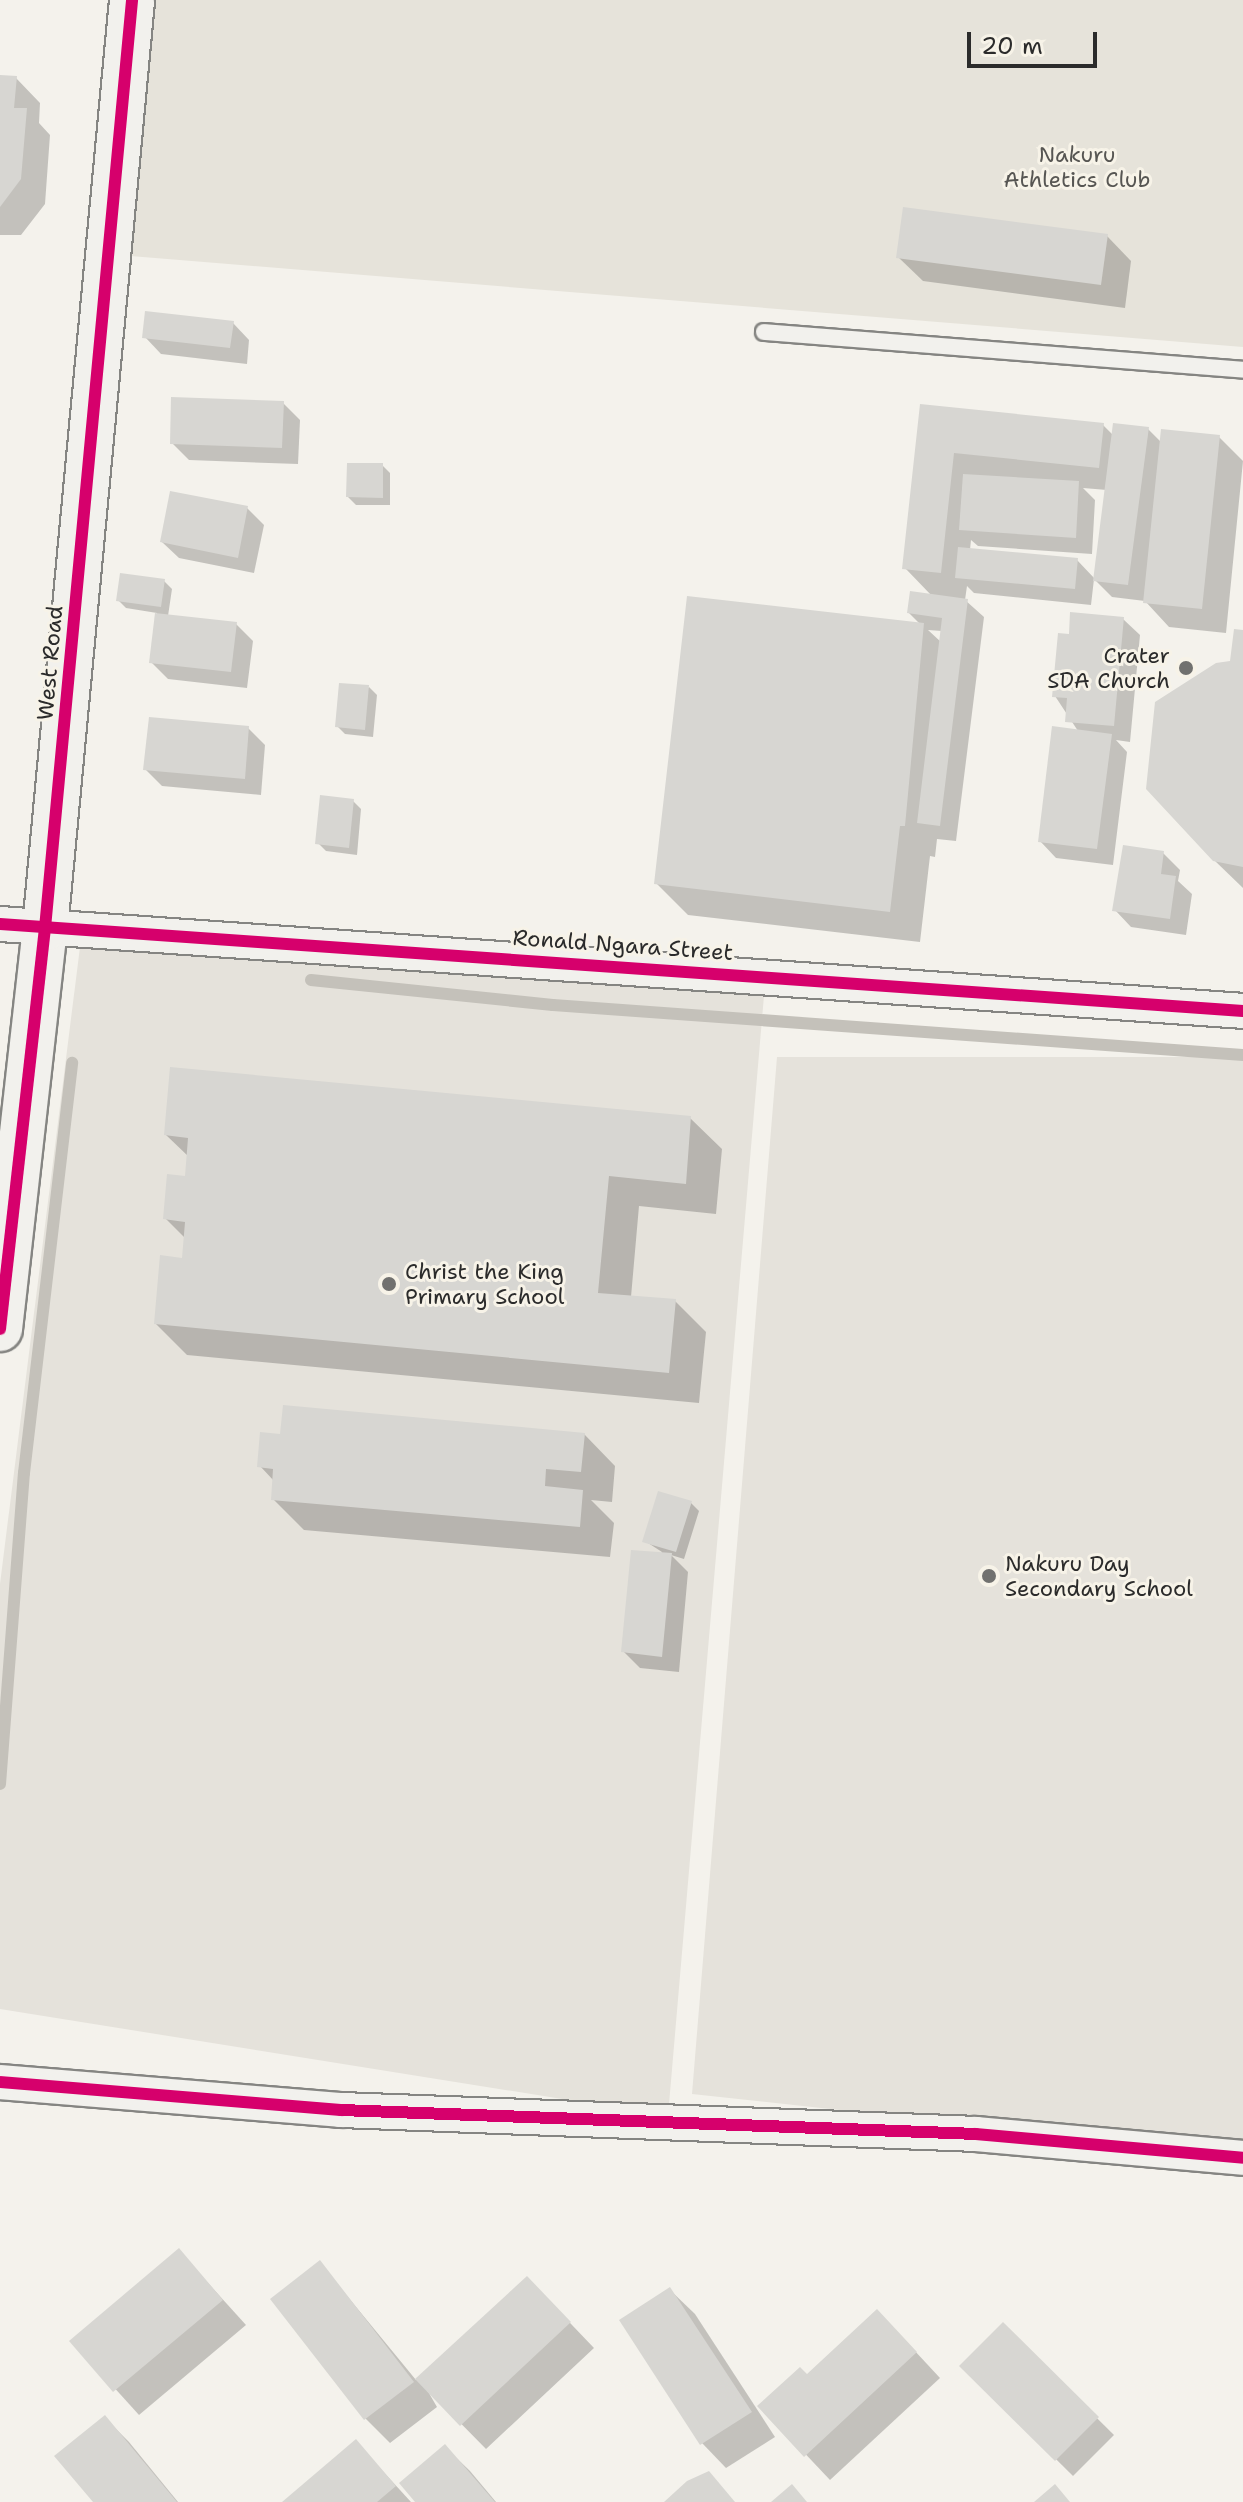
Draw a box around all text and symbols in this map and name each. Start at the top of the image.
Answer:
scale bar [971,16,1101,66]
text: 20 m [981,30,1043,62]
park label: Nakuru Athletics Club [1004,141,1150,192]
street label: West Road [32,604,68,722]
place label: Crater SDA Church [1047,642,1170,694]
marker: Crater SDA Church [1177,659,1195,677]
street label: Ronald Ngara Street [512,924,734,966]
place label: Christ the King Primary School [405,1258,564,1310]
marker: Christ the King Primary School [380,1275,398,1293]
place label: Nakuru Day Secondary School [1005,1550,1193,1602]
marker: Nakuru Day Secondary School [980,1567,998,1585]

